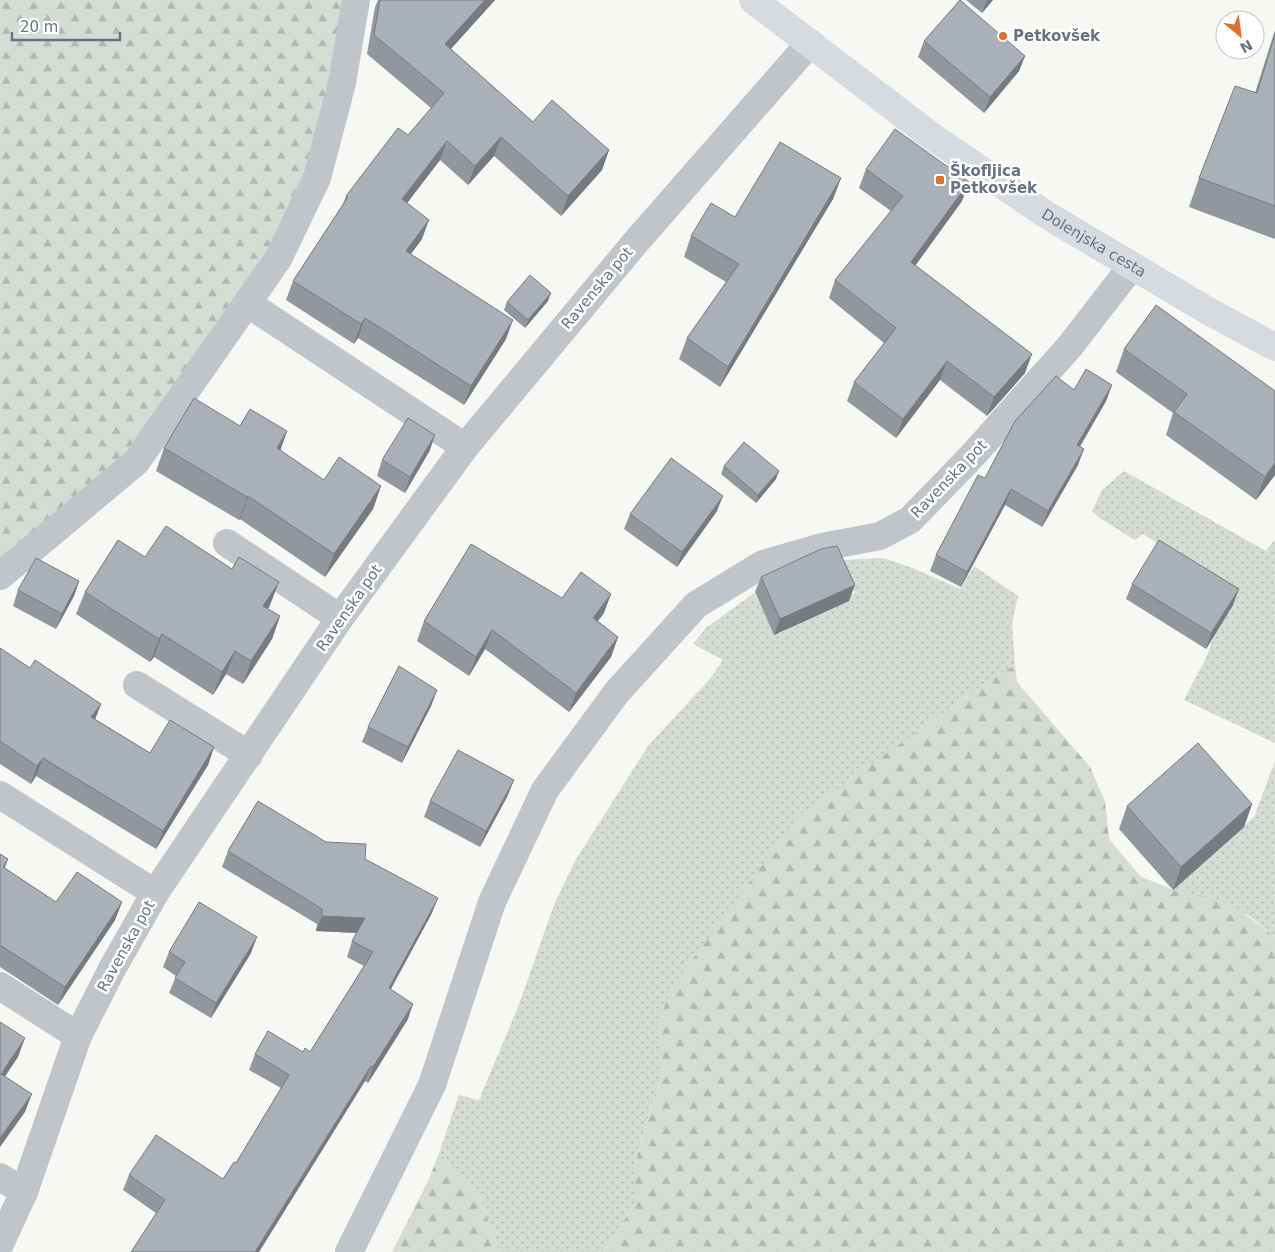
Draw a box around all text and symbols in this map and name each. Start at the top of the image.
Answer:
scale bar [12,10,120,42]
north arrow [1215,10,1265,60]
text: 20 m [20,18,58,36]
place label: Petkovšek [1013,27,1101,45]
marker: Petkovšek [997,30,1009,42]
text: N [1237,37,1255,56]
place label: Škofljica Petkovšek [950,161,1038,197]
marker: Škofljica Petkovšek [934,174,946,186]
street label: Dolenjska cesta [1038,205,1149,281]
street label: Ravenska pot [557,243,637,333]
street label: Ravenska pot [907,436,991,522]
street label: Ravenska pot [312,561,386,655]
street label: Ravenska pot [93,897,159,995]

